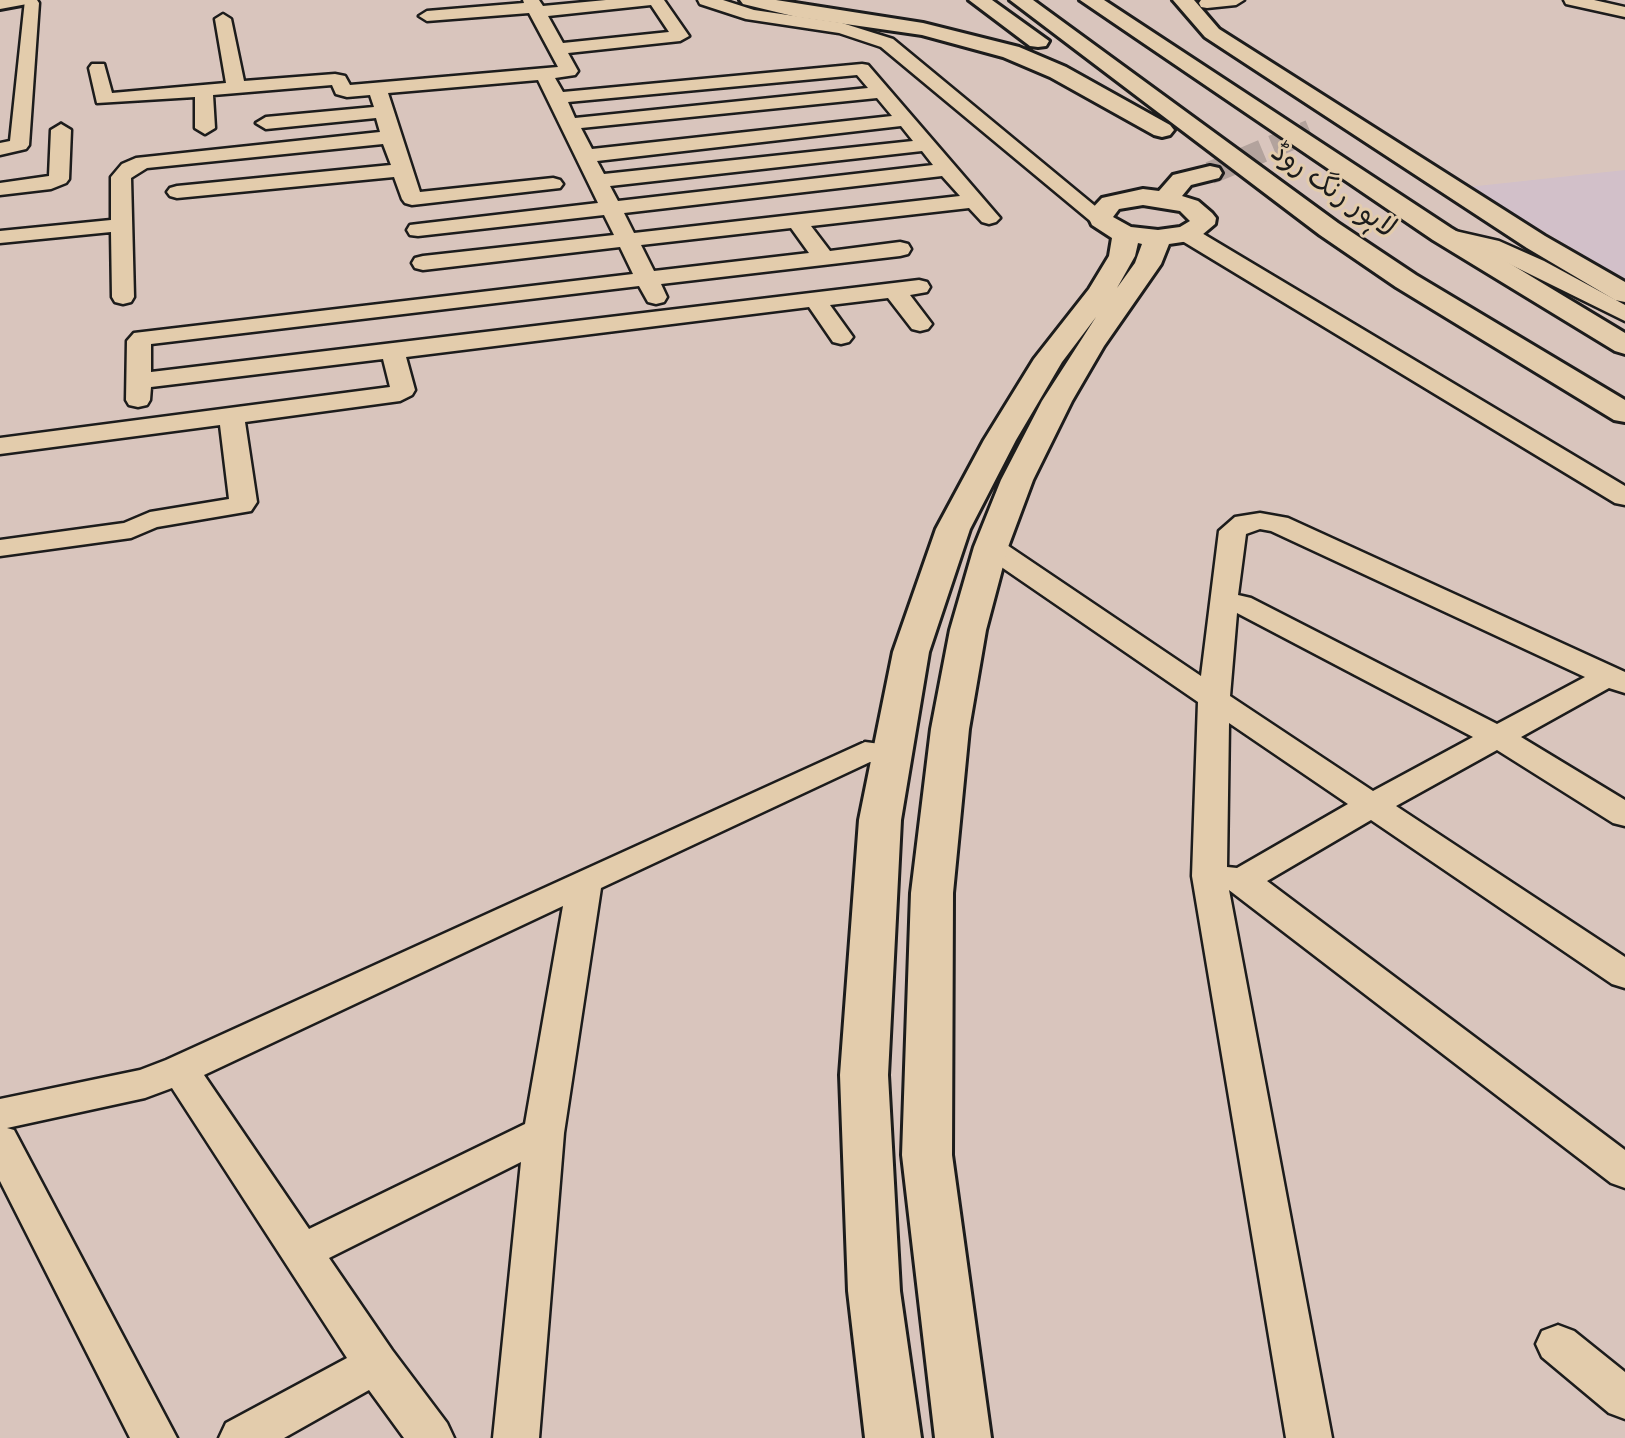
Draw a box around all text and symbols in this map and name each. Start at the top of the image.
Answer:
street label: لاہور رنگ روڈ [1264,136,1402,246]

